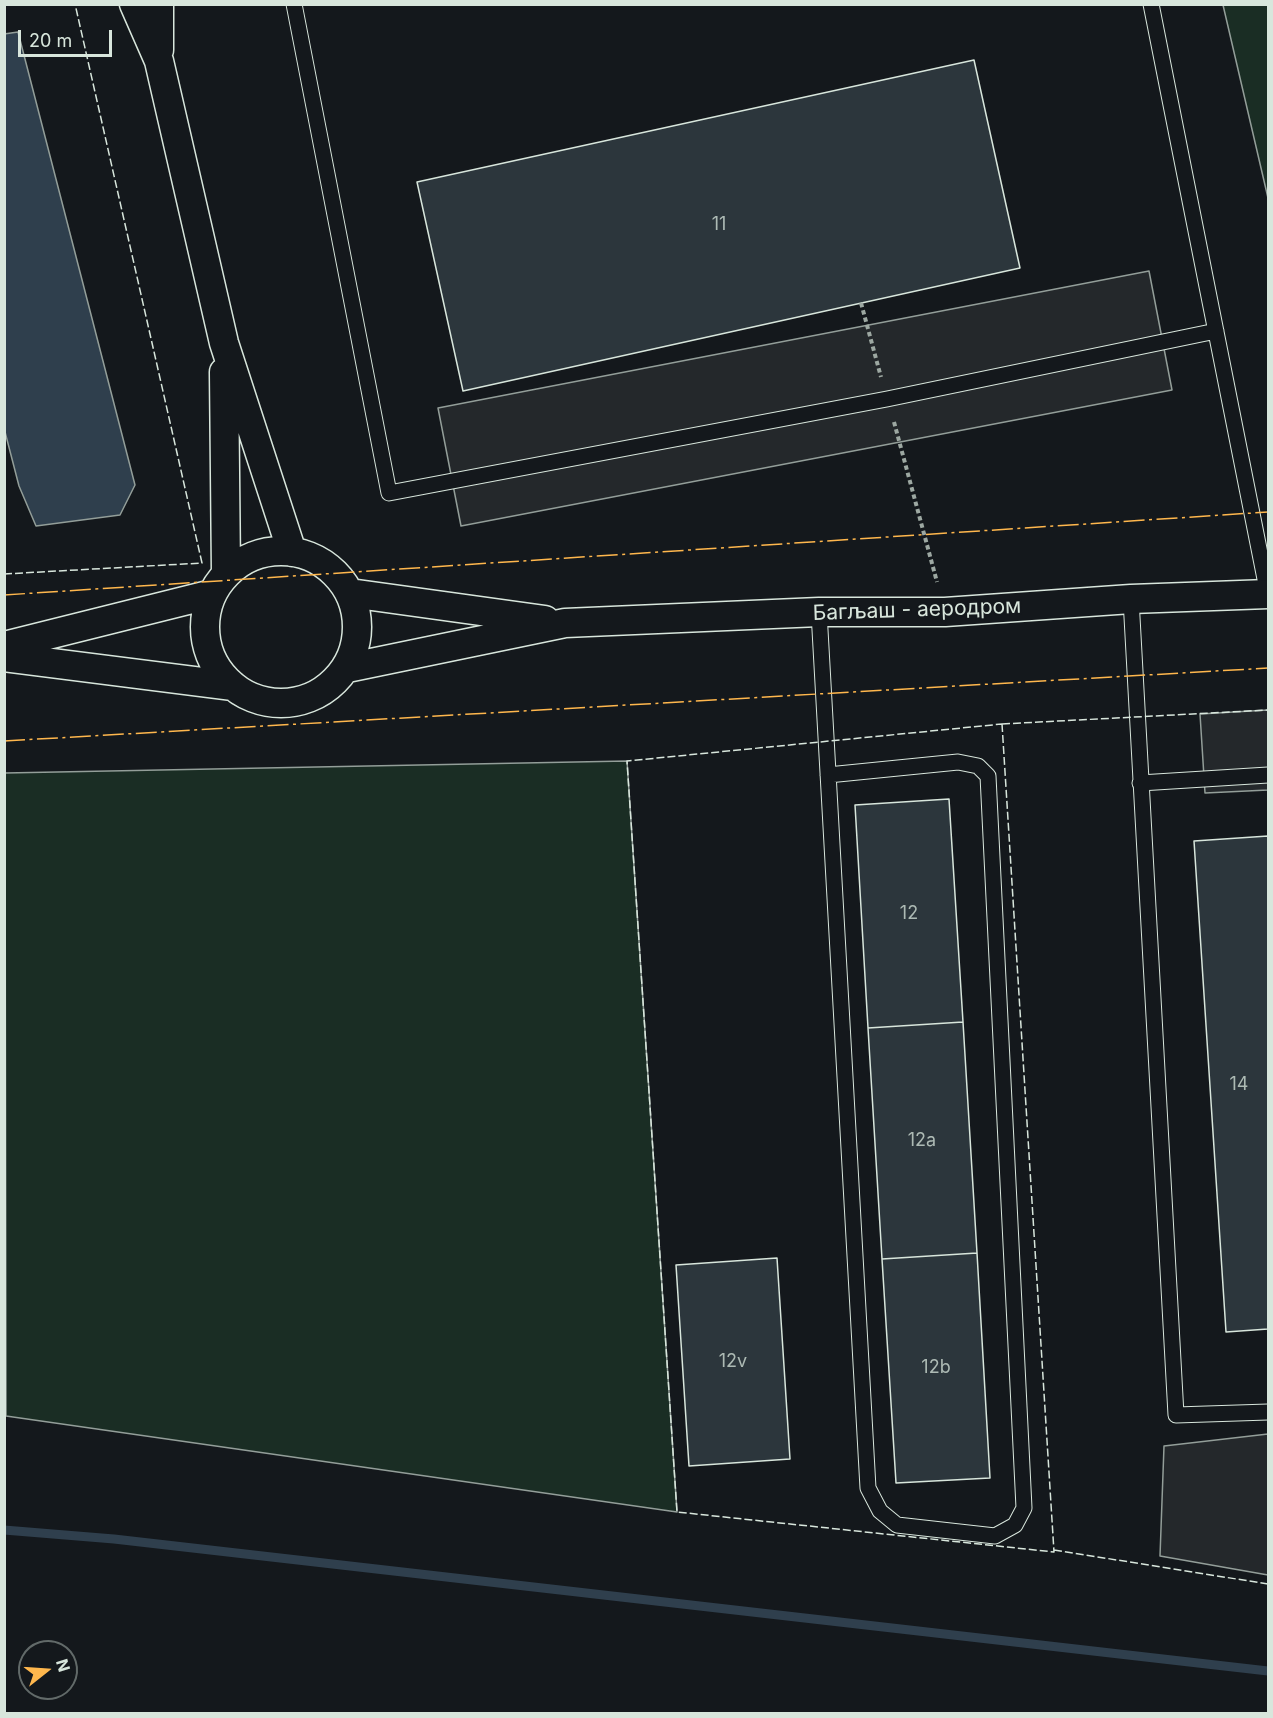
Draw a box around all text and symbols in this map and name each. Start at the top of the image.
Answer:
scale bar [21,18,116,56]
text: 20 m [29,30,72,51]
house number: 11 [712,214,726,236]
street label: Багљаш - аеродром [812,594,1022,626]
house number: 12 [900,903,918,925]
house number: 14 [1230,1074,1248,1096]
house number: 12a [908,1130,936,1152]
house number: 12v [719,1351,747,1373]
house number: 12b [921,1357,951,1379]
north arrow [18,1640,78,1700]
text: N [52,1657,75,1674]

